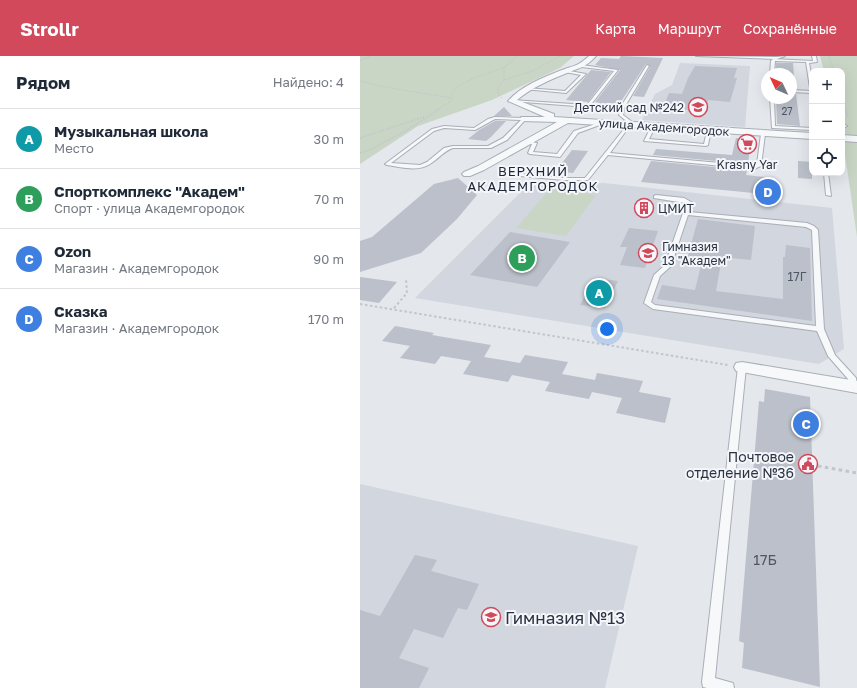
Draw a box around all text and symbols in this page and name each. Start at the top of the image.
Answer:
text: Strollr [20,17,79,40]
text: Карта [595,20,636,37]
text: Маршрут [658,20,721,37]
text: Сохранённые [743,20,837,37]
north arrow [761,68,797,104]
map controls [809,68,845,176]
button: + [809,68,845,104]
text: Рядом [16,72,70,93]
text: Найдено: 4 [273,74,344,90]
school or university icon: Детский сад №242 [687,96,709,118]
place label: Детский сад №242 [574,100,684,115]
button: − [809,104,845,140]
house number: 27 [781,105,793,117]
street label: улица Академгородок [598,115,730,139]
text: Музыкальная школа [54,122,208,140]
text: A [24,131,34,147]
text: 30 m [314,131,344,147]
supermarket icon: Krasny Yar [736,133,758,155]
text: Место [54,140,94,156]
button: locate [809,140,845,176]
place label: Krasny Yar [716,157,778,172]
district label: ВЕРХНИЙ АКАДЕМГОРОДОК [467,163,599,194]
pin: D [755,177,781,207]
text: Спорткомплекс "Академ" [54,182,245,200]
text: B [24,191,34,207]
text: 70 m [314,191,344,207]
building icon: ЦМИТ [633,197,655,219]
text: Спорт · улица Академгородок [54,200,245,216]
place label: ЦМИТ [658,201,695,216]
place label: Гимназия 13 "Академ" [662,239,731,268]
text: Ozon [54,242,91,260]
school or university icon: Гимназия 13 "Академ" [637,242,659,264]
pin: B [509,243,535,273]
text: C [24,251,34,267]
text: 90 m [313,251,344,267]
text: Магазин · Академгородок [54,260,219,276]
house number: 17Г [788,269,807,284]
pin: A [586,278,612,308]
text: Сказка [54,302,108,320]
text: D [24,311,34,327]
text: 170 m [308,311,344,327]
your location [597,319,617,339]
text: Магазин · Академгородок [54,320,219,336]
pin: C [793,409,819,439]
place label: Почтовое отделение №36 [686,448,794,481]
public building icon: Почтовое отделение №36 [797,453,819,475]
house number: 17Б [753,551,777,568]
school or university icon: Гимназия №13 [480,606,502,628]
place label: Гимназия №13 [505,607,625,628]

